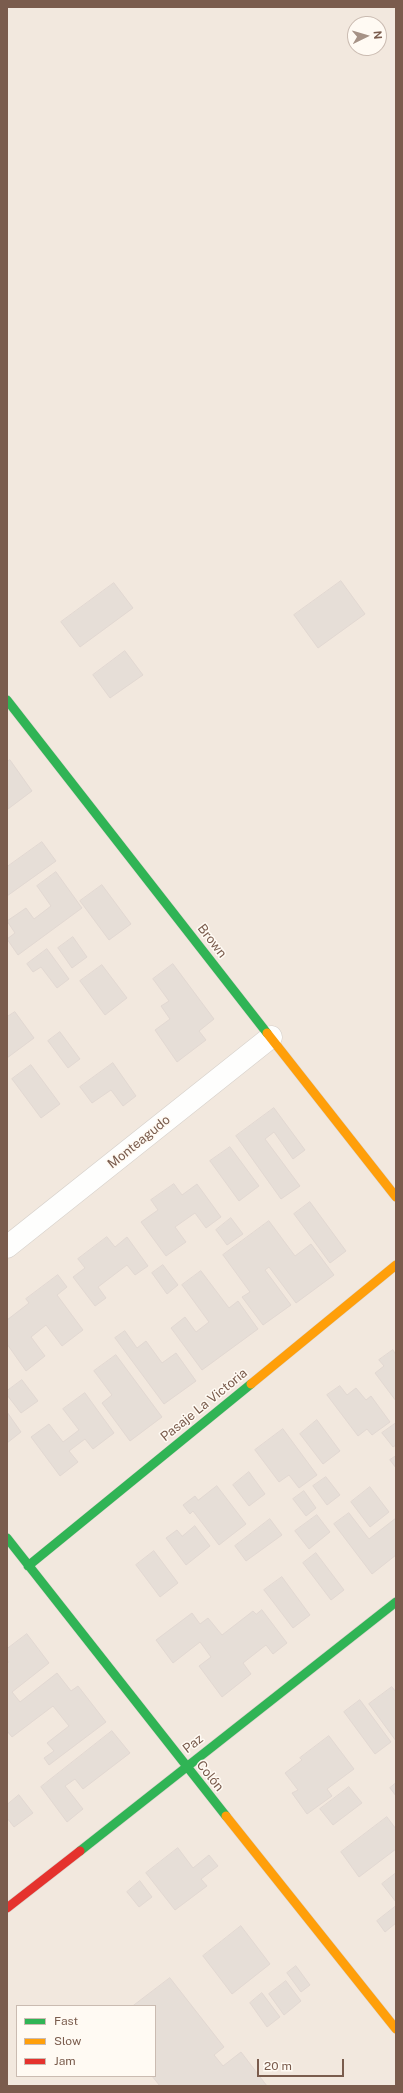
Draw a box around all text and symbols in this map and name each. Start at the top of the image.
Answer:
north arrow [347,16,387,56]
text: N [372,30,384,40]
street label: Brown [194,921,230,961]
street label: Monteagudo [105,1112,173,1172]
street label: Pasaje La Victoria [157,1365,251,1445]
street label: Paz [180,1731,206,1757]
street label: Colón [193,1758,227,1794]
legend [16,2005,156,2077]
text: Fast [54,2014,78,2028]
text: Slow [54,2034,81,2048]
scale bar [259,2051,346,2077]
text: Jam [54,2054,76,2068]
text: 20 m [264,2059,292,2073]

